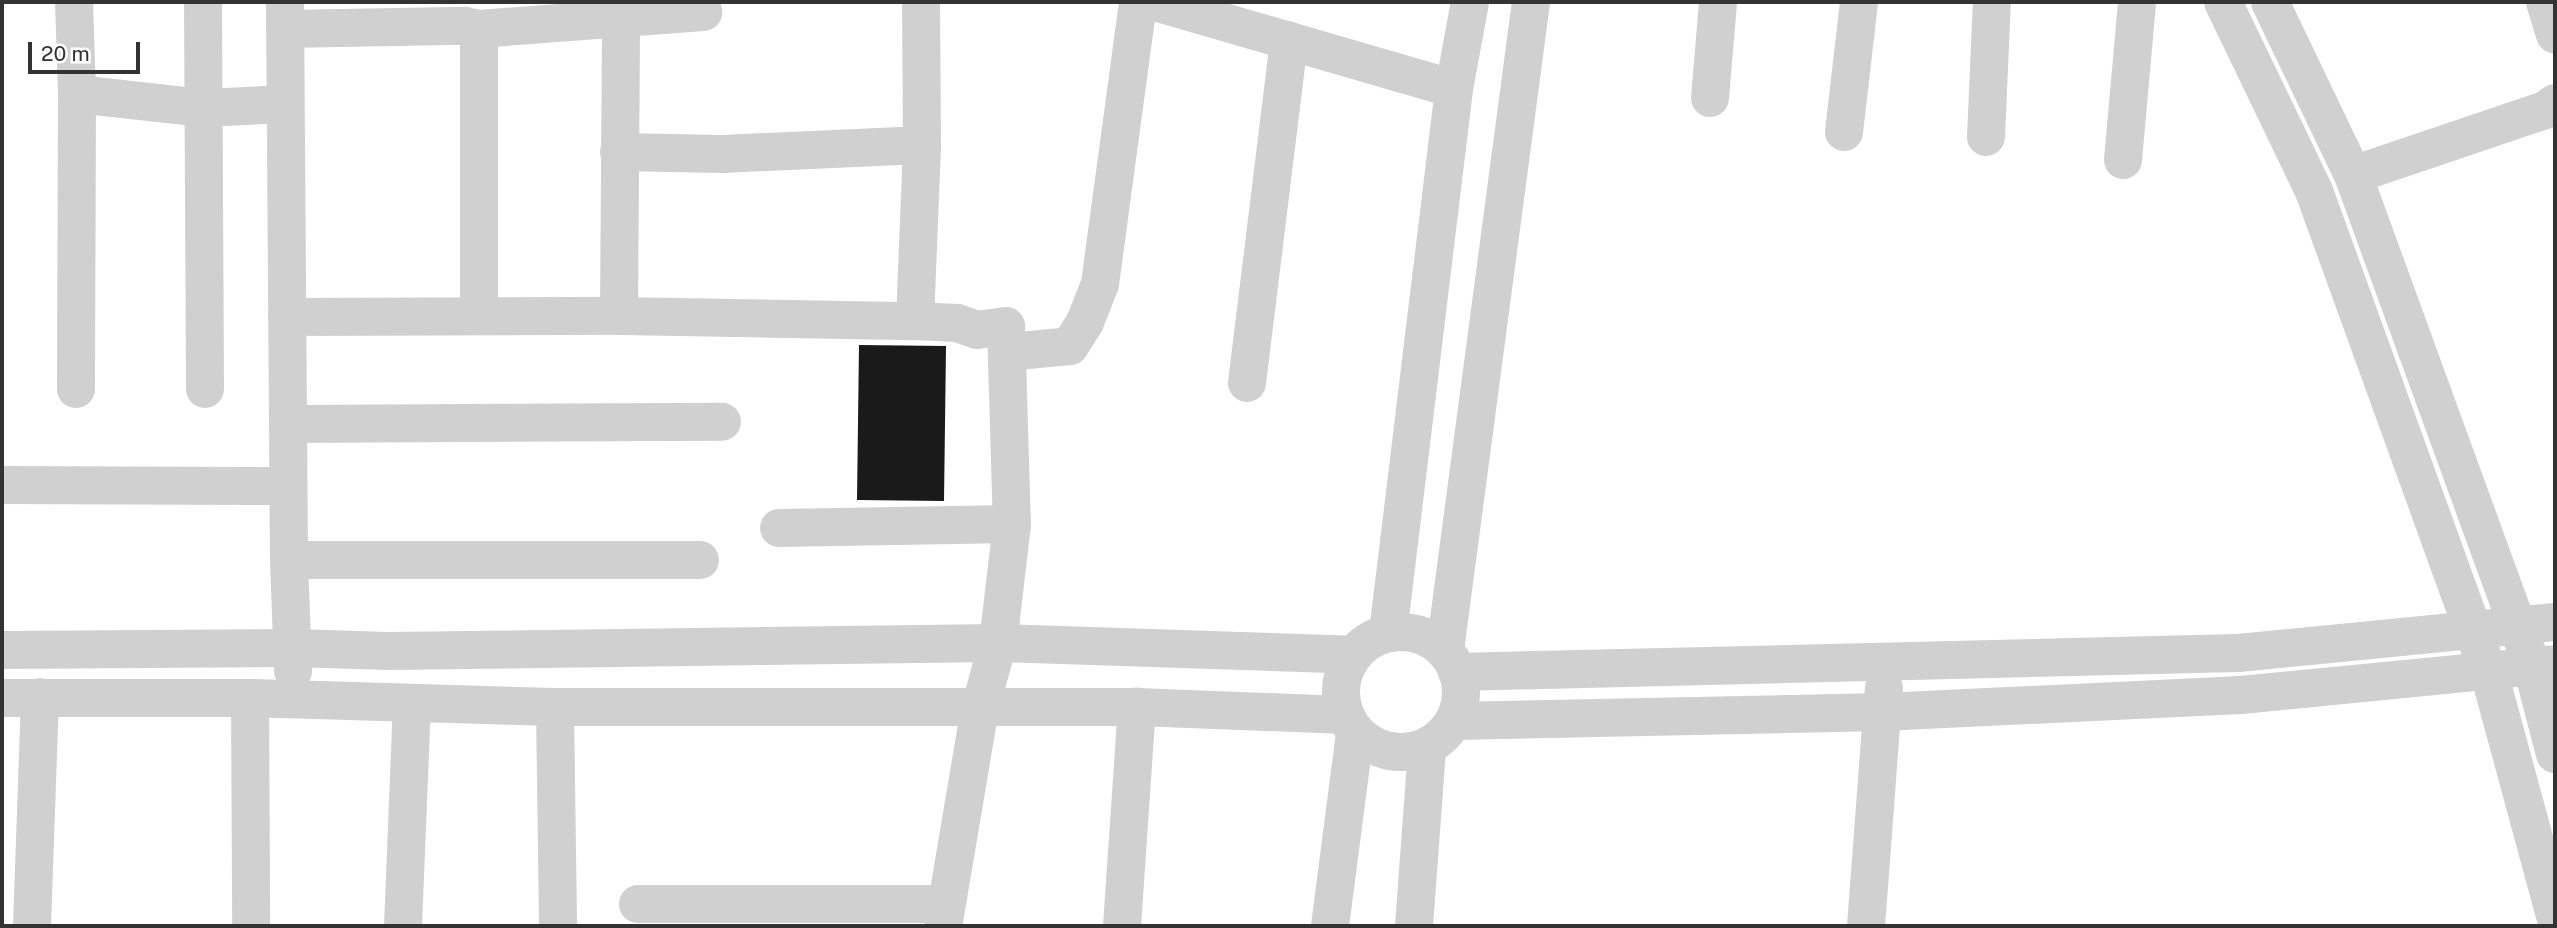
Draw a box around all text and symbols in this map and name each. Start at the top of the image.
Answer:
scale bar [32,28,144,72]
text: 20 m [41,41,90,66]

